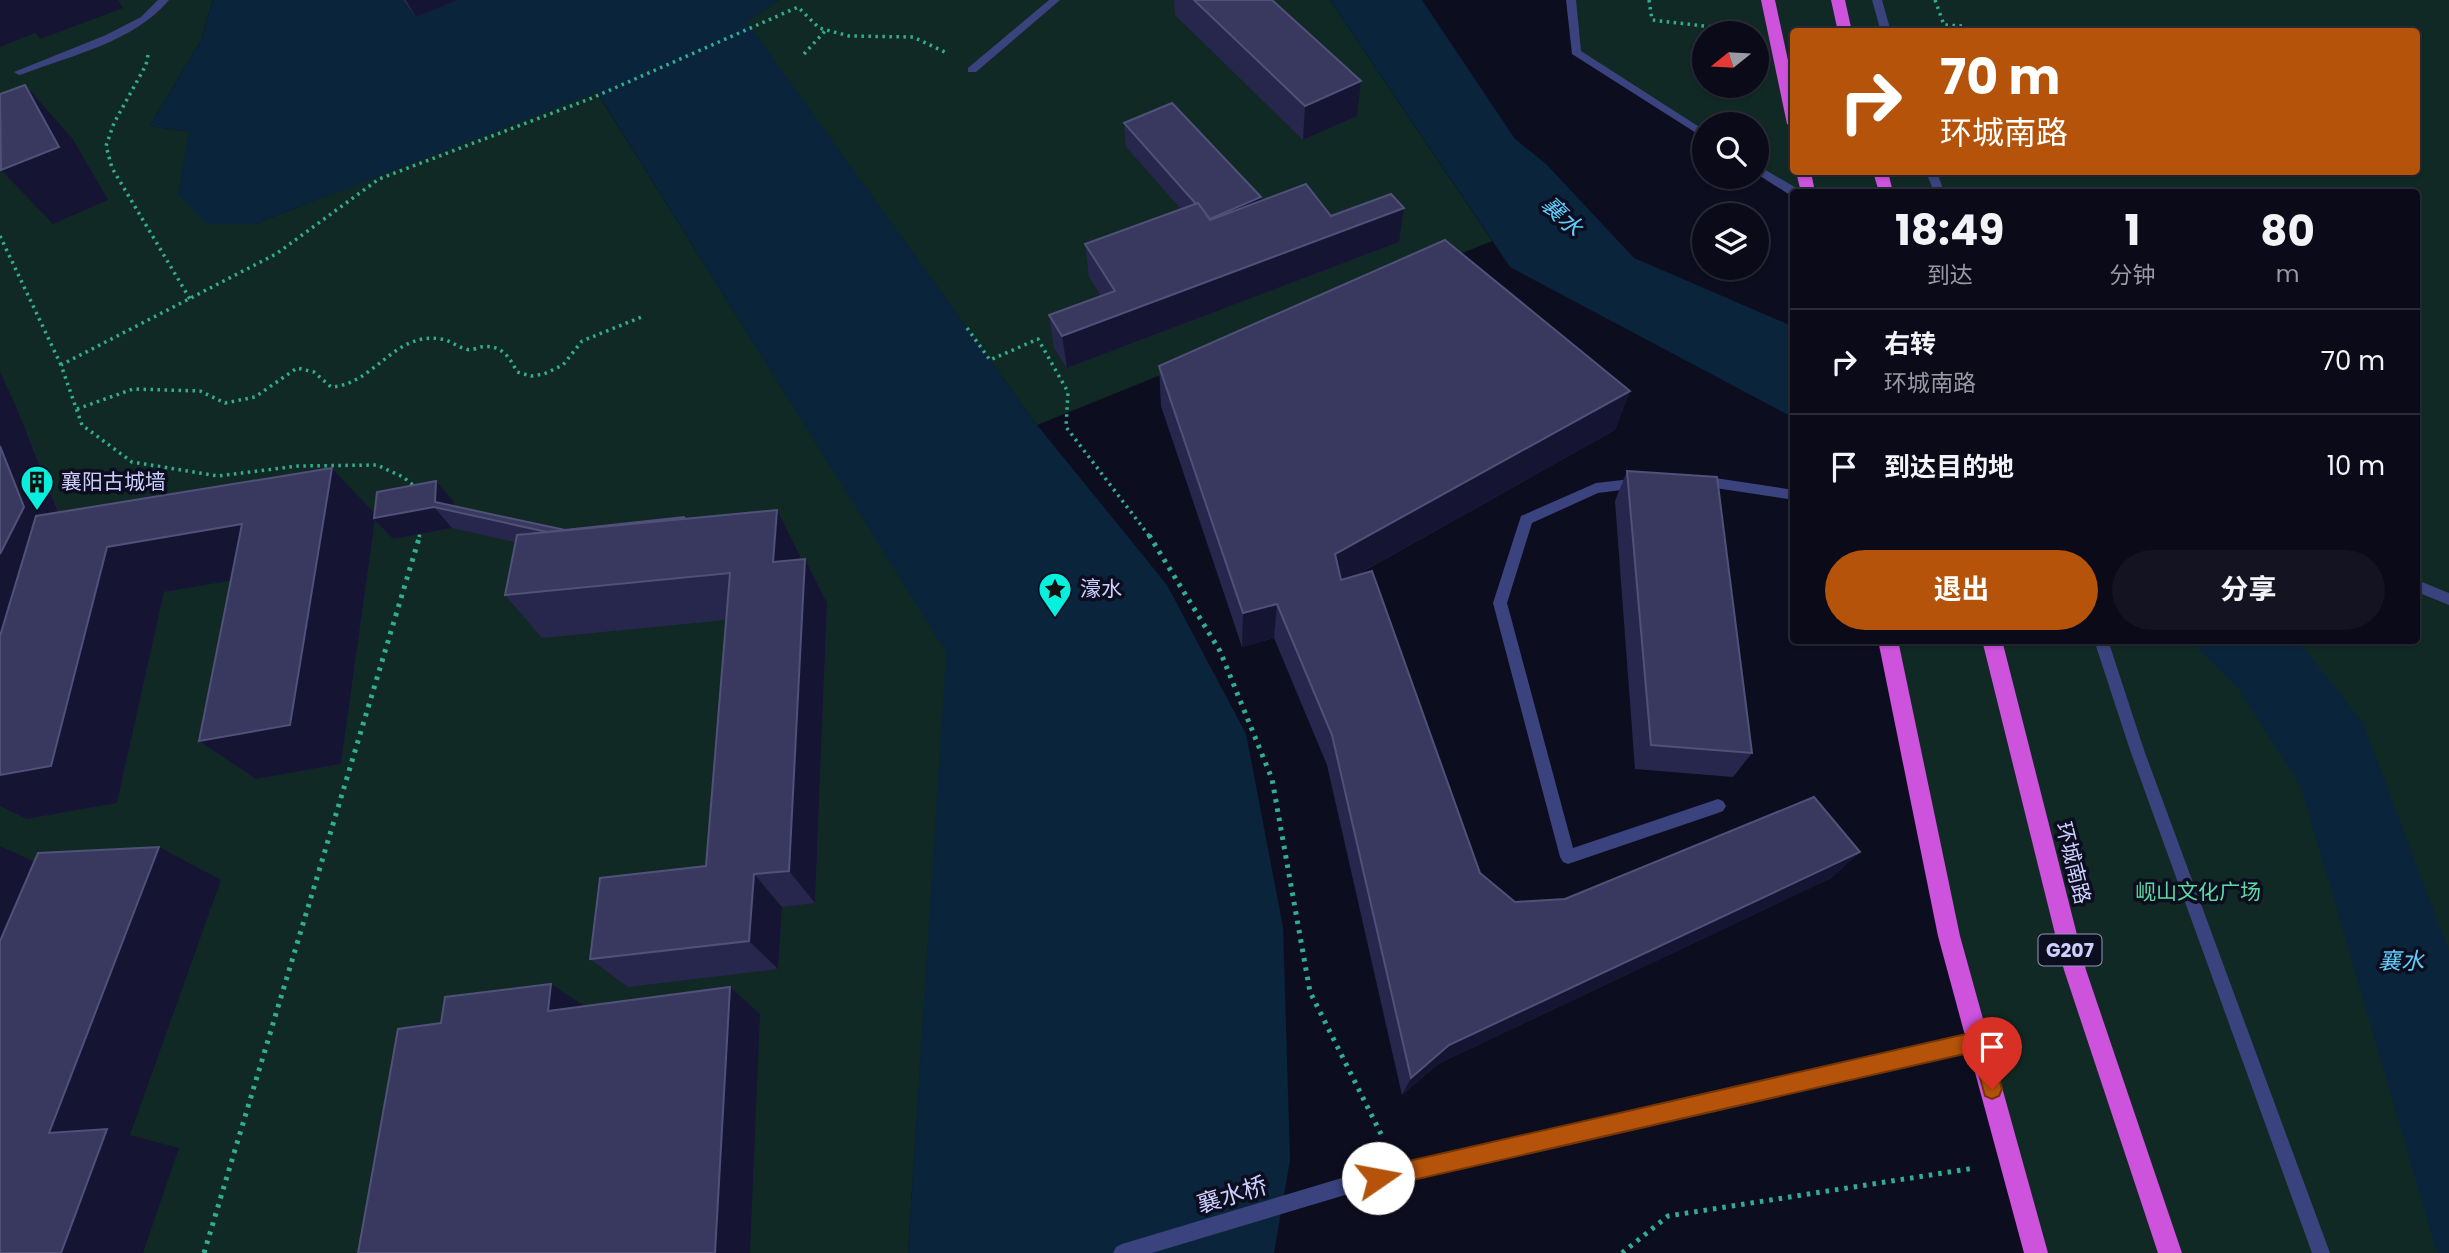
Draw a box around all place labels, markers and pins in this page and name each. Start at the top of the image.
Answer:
building icon: 襄阳古城墙 [18,463,56,512]
place label: 襄阳古城墙 [61,467,166,496]
place icon: 濠水 [1036,570,1074,619]
place label: 濠水 [1080,574,1122,603]
pin [1962,1017,2022,1089]

